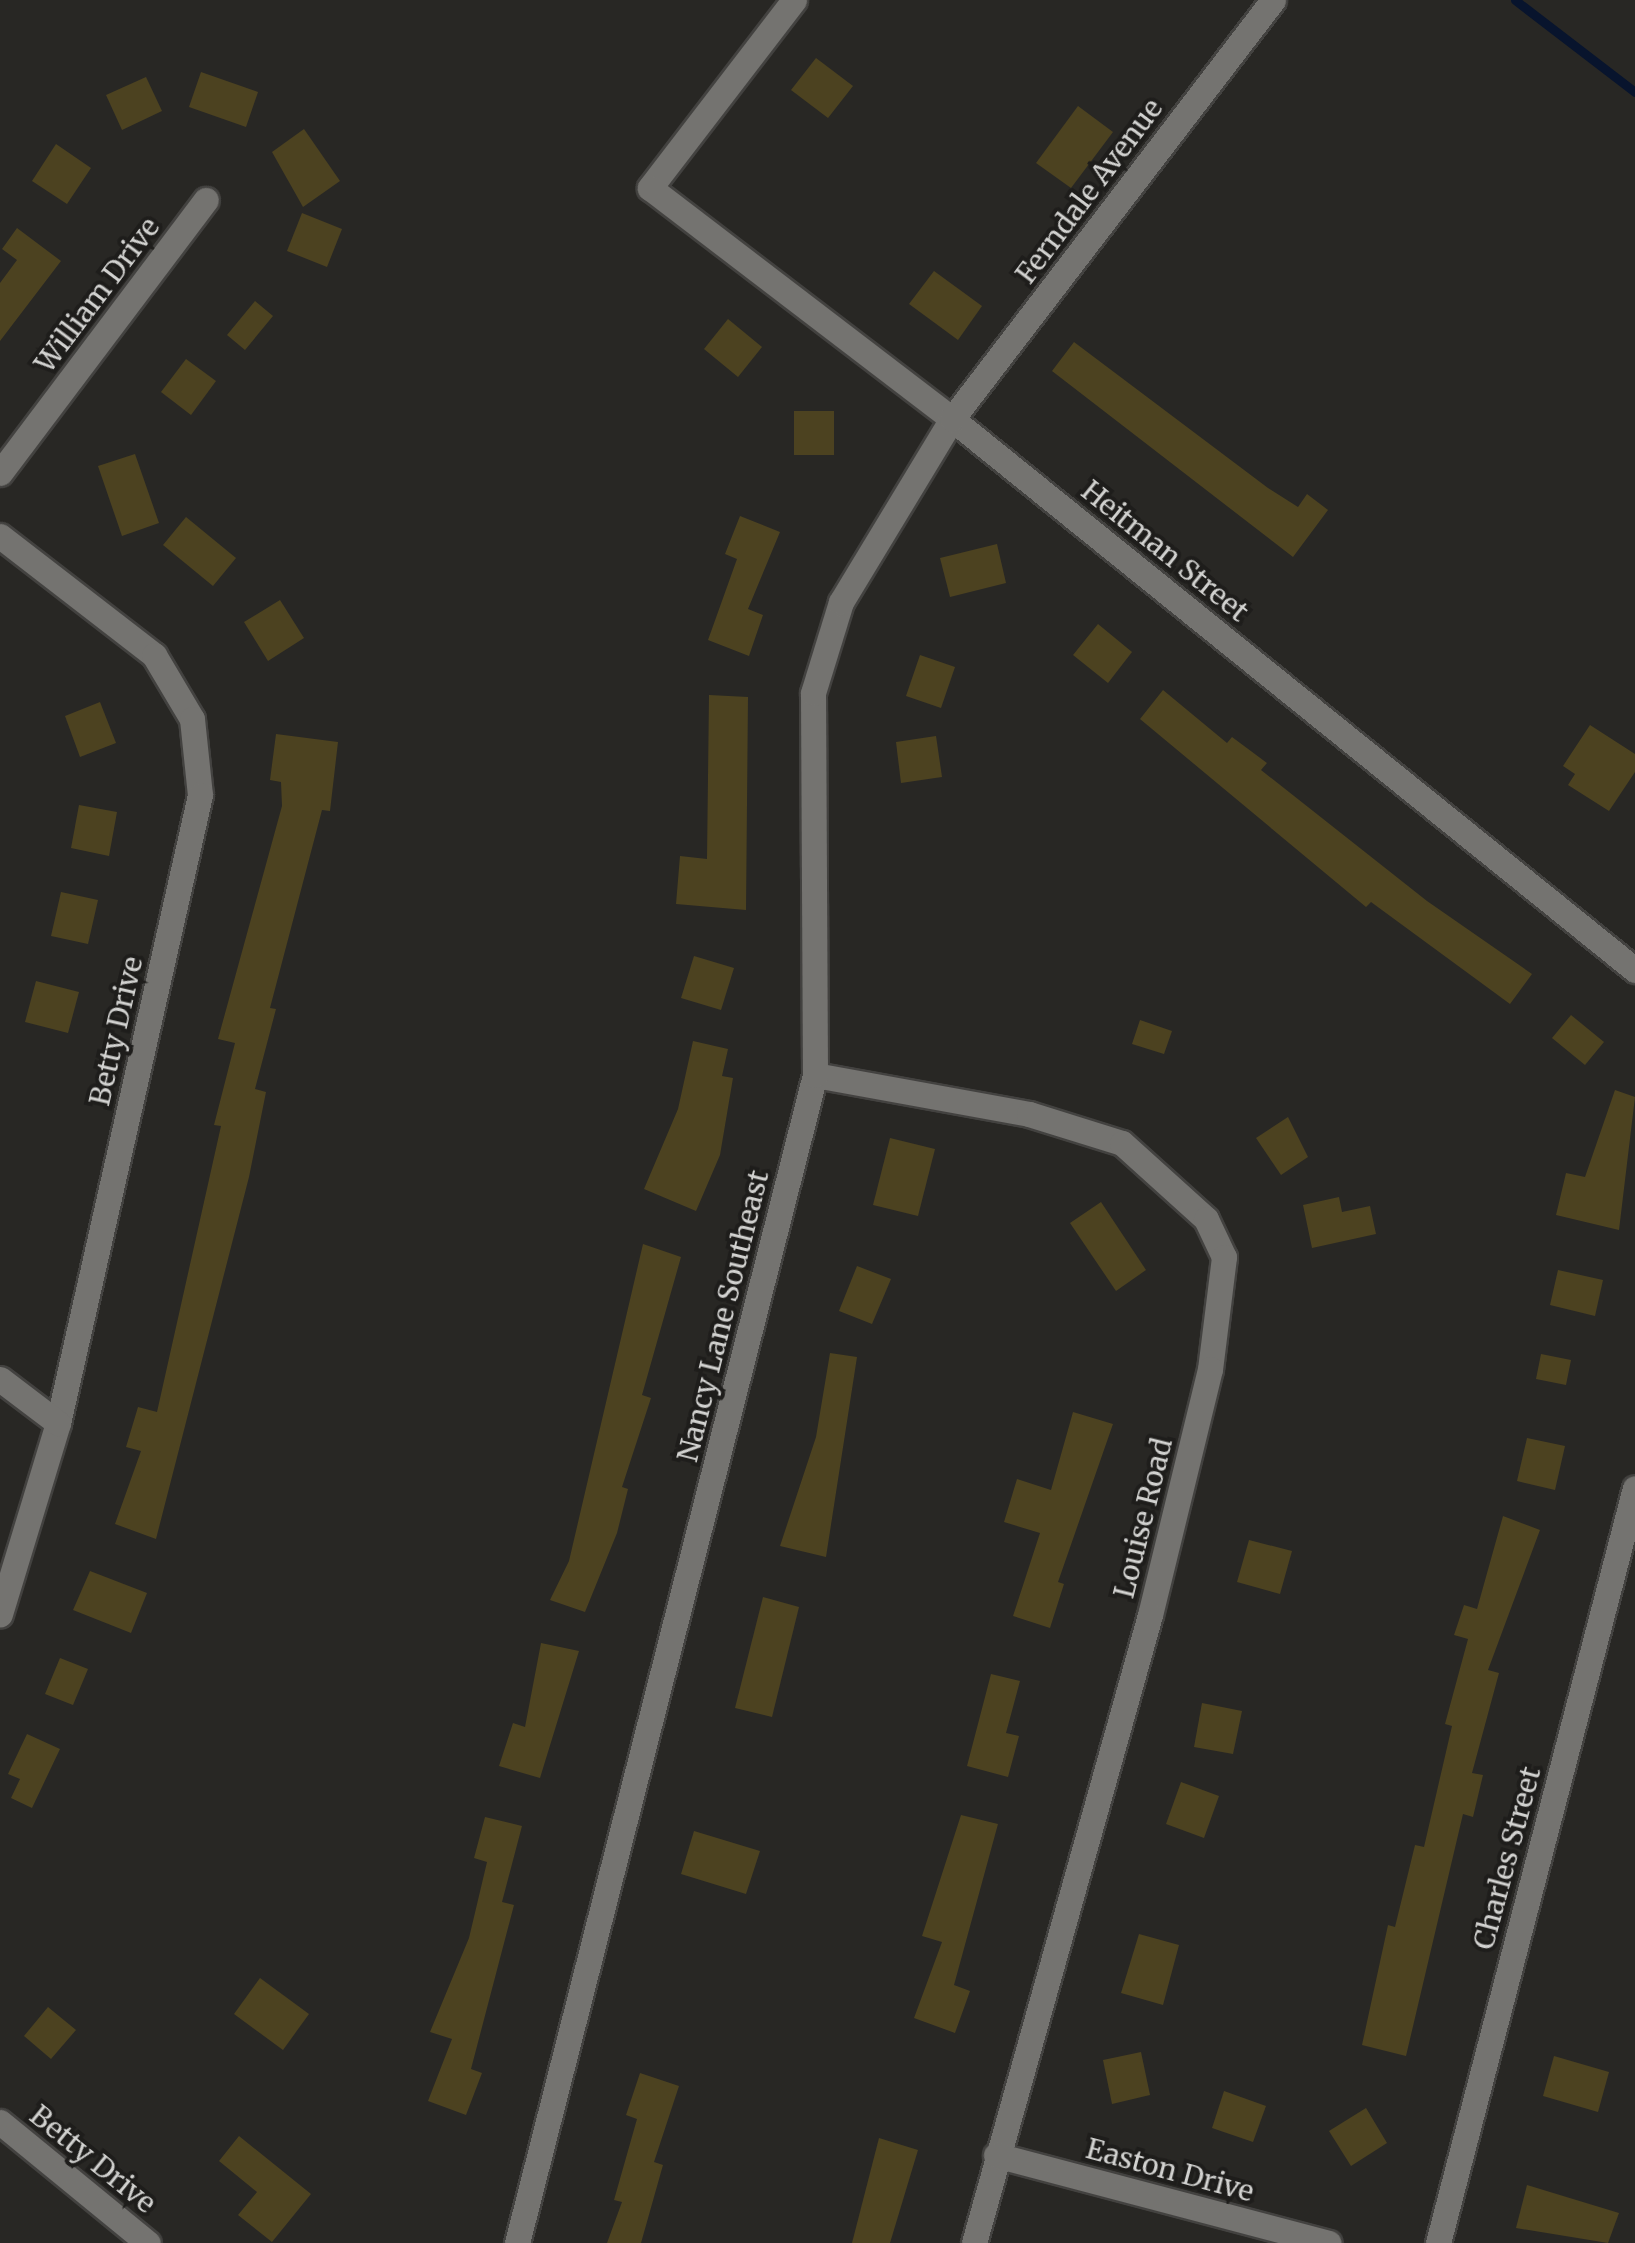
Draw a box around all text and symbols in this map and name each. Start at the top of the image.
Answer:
street label: Ferndale Avenue [1009,92,1169,290]
street label: William Drive [28,211,166,379]
street label: Heitman Street [1075,474,1255,628]
street label: Betty Drive [83,953,149,1109]
street label: Nancy Lane Southeast [671,1167,775,1465]
street label: Louise Road [1107,1435,1179,1601]
street label: Charles Street [1466,1763,1548,1953]
street label: Betty Drive [23,2098,163,2220]
street label: Easton Drive [1083,2131,1257,2209]

